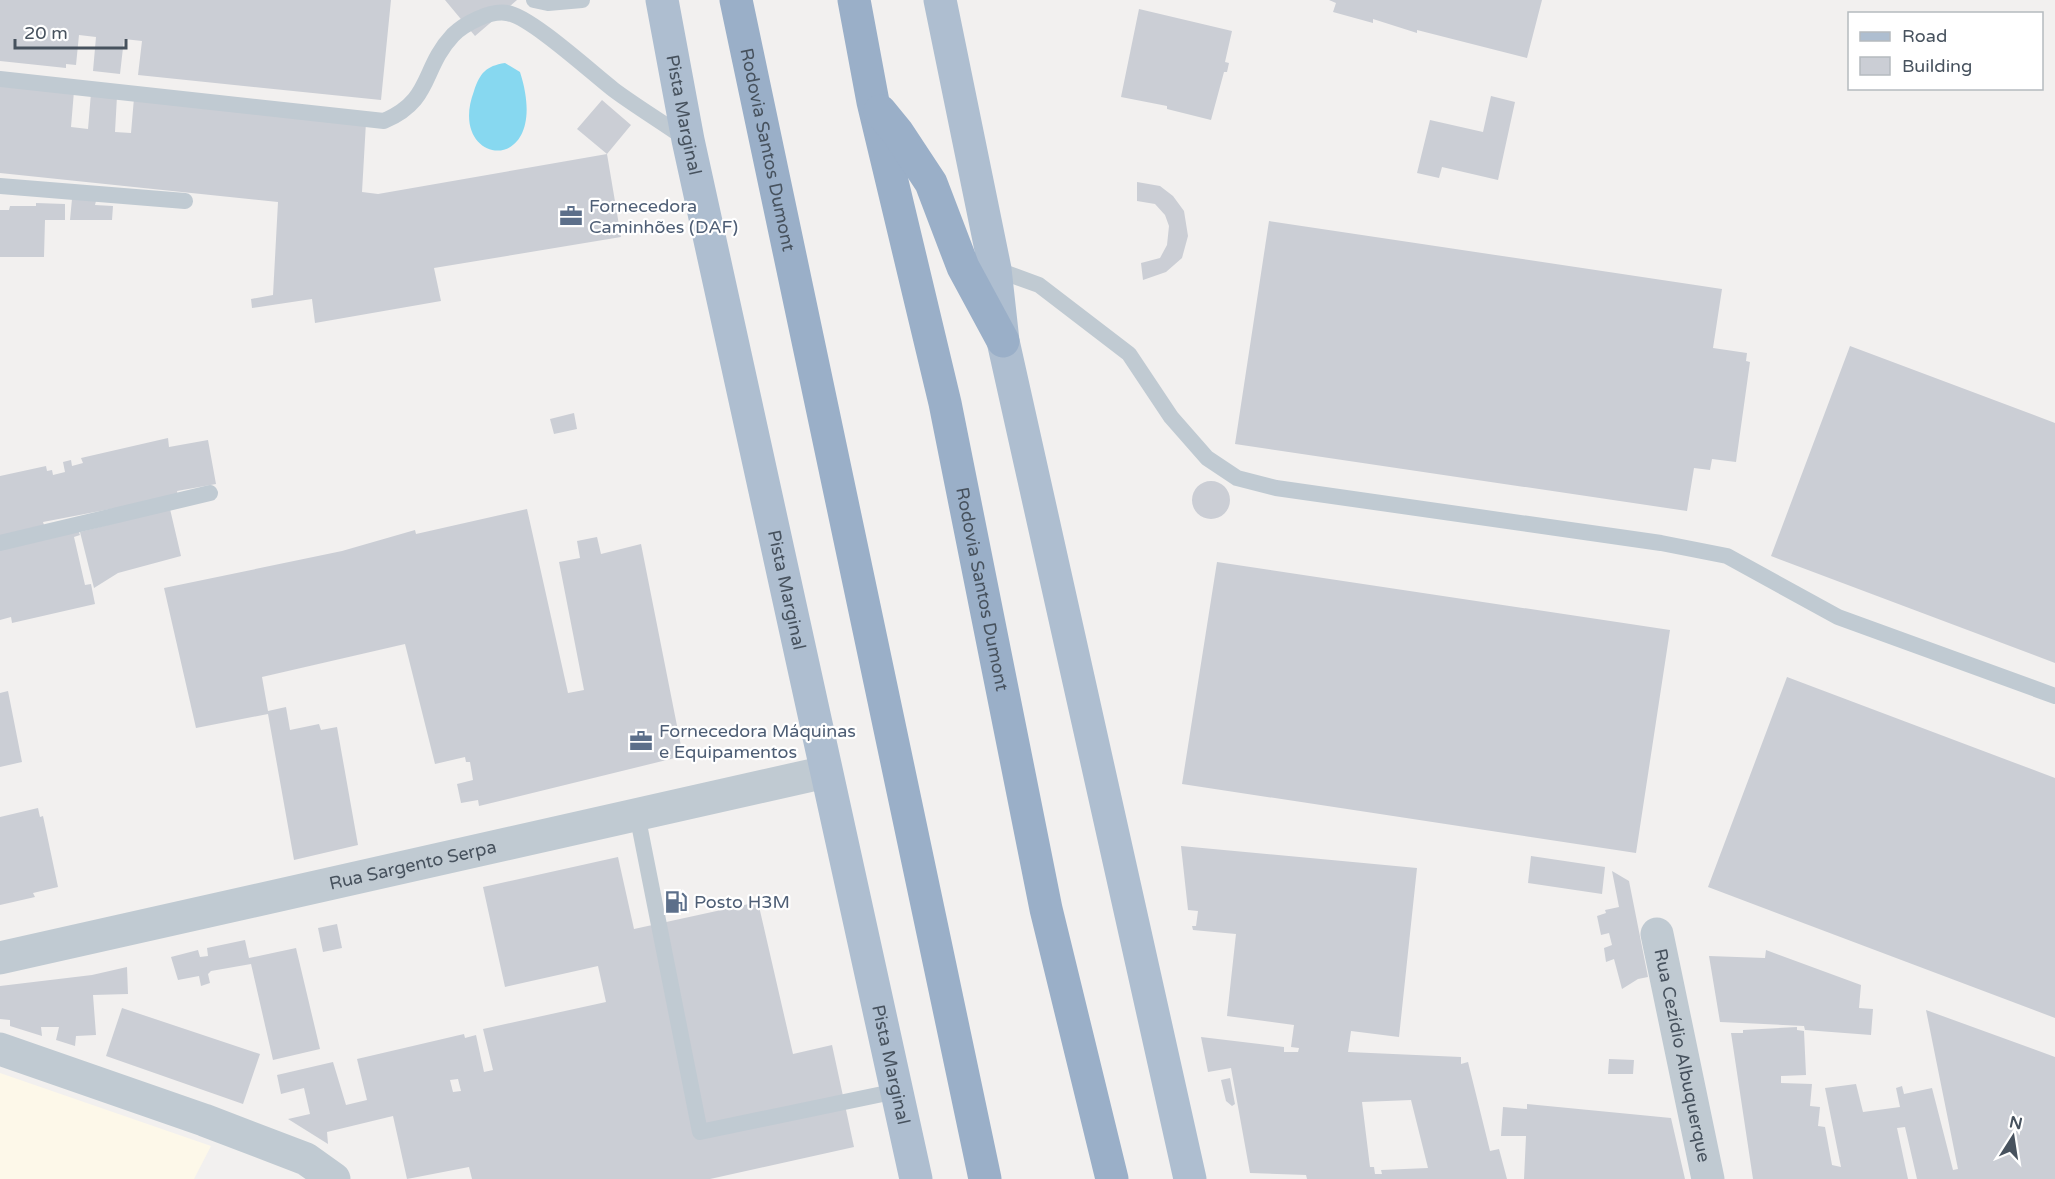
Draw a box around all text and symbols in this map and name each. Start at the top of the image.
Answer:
scale bar [15,12,126,50]
legend [1848,12,2043,90]
text: 20 m [24,22,68,44]
text: Road [1902,25,1947,47]
street label: Rodovia Santos Dumont [735,46,800,253]
street label: Pista Marginal [661,53,706,177]
text: Building [1902,55,1972,77]
place label: Fornecedora Caminhões (DAF) [589,195,738,238]
office icon: Fornecedora Caminhões (DAF) [558,203,584,229]
street label: Rodovia Santos Dumont [951,485,1013,693]
street label: Pista Marginal [763,528,811,652]
place label: Fornecedora Máquinas e Equipamentos [659,720,856,763]
office icon: Fornecedora Máquinas e Equipamentos [628,728,654,754]
street label: Rua Sargento Serpa [327,836,498,895]
fuel station icon: Posto H3M [663,889,689,915]
place label: Posto H3M [694,891,790,913]
street label: Rua Cezídio Albuquerque [1649,947,1715,1164]
street label: Pista Marginal [867,1003,915,1127]
north arrow [1983,1107,2043,1167]
text: N [2008,1112,2024,1134]

